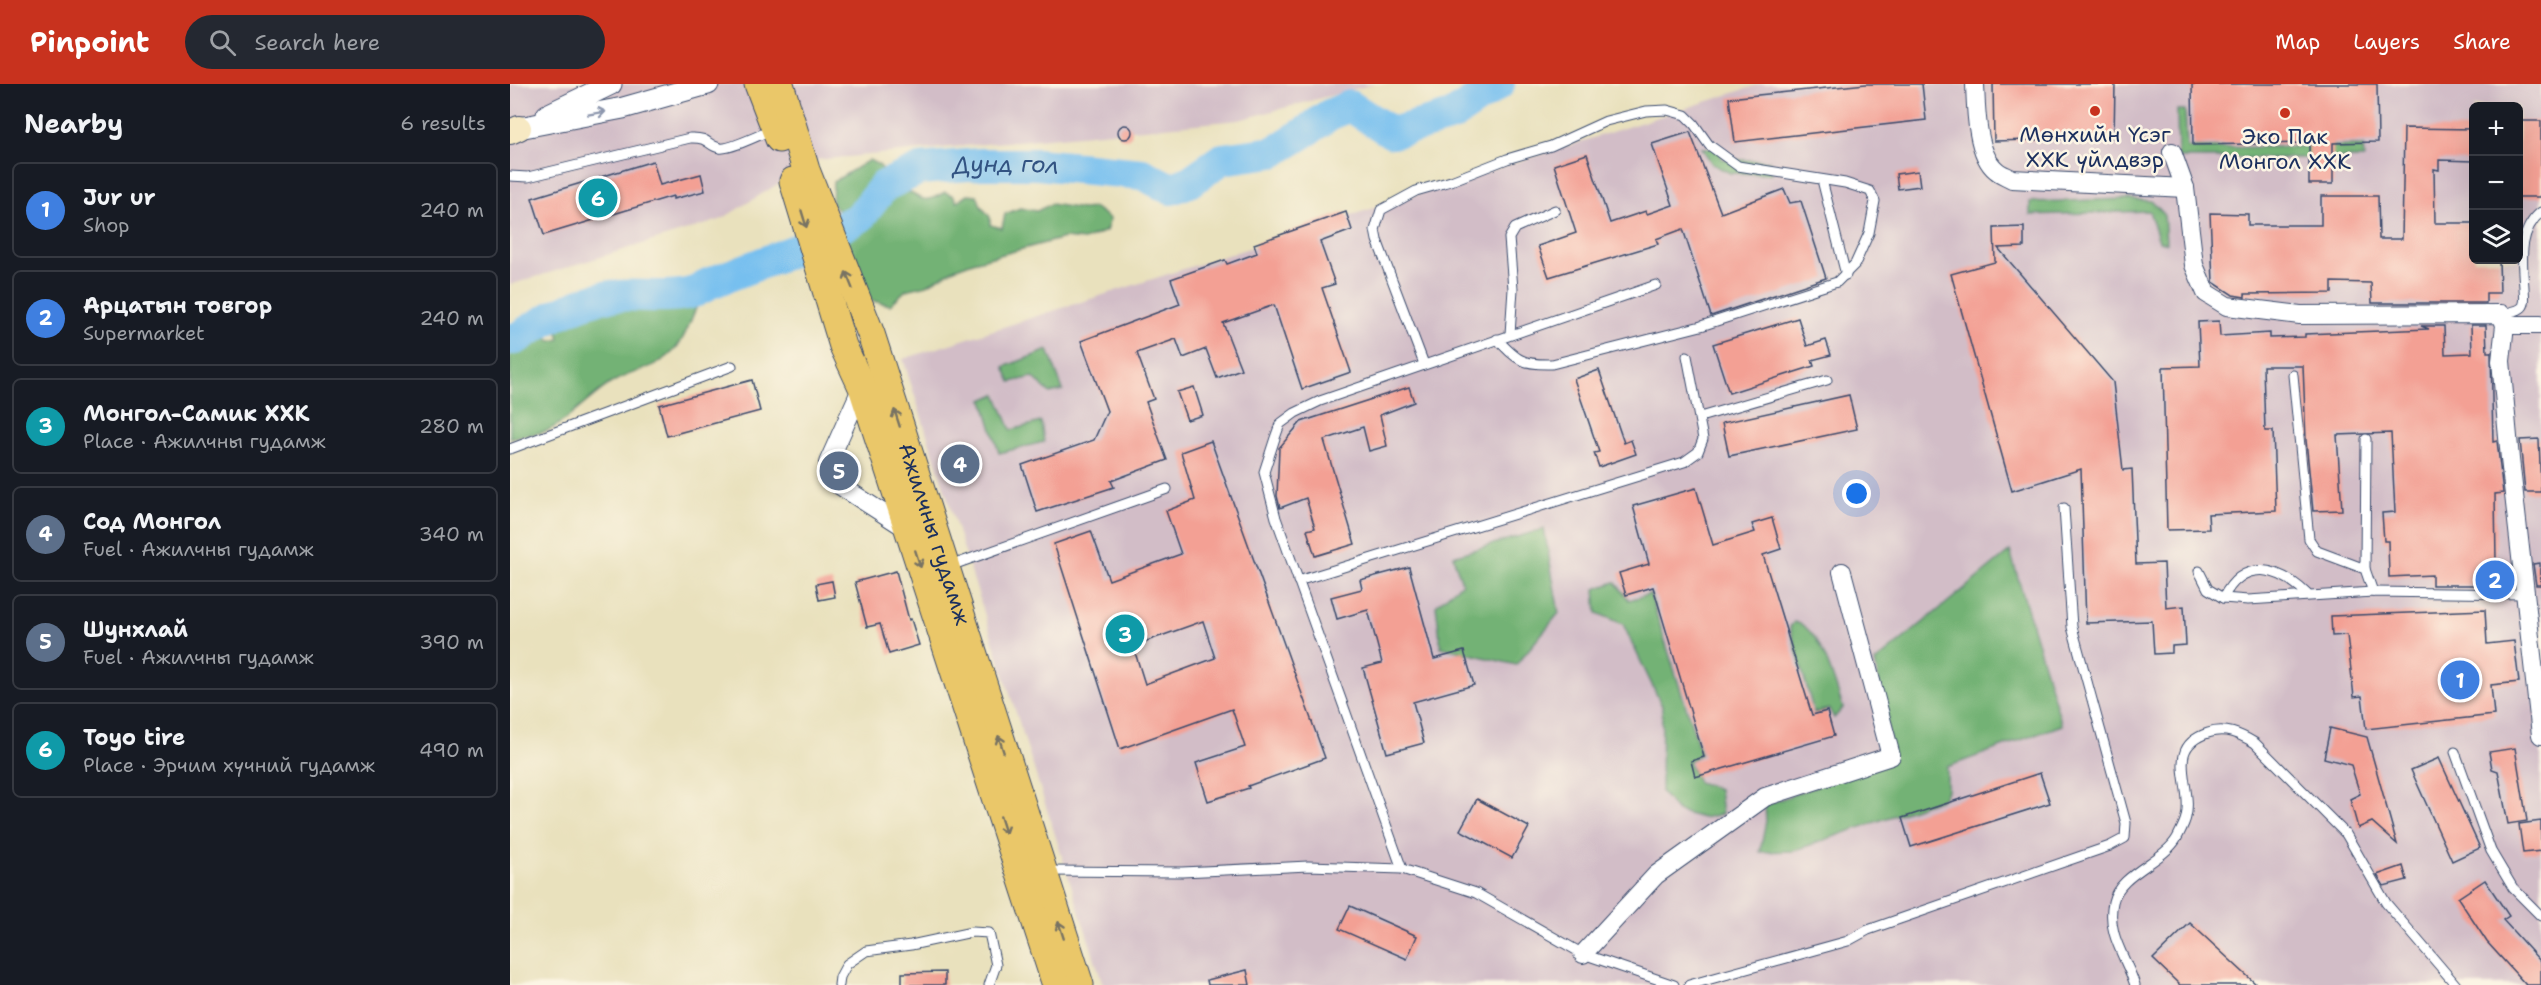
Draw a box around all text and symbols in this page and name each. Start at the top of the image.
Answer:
search box [185,15,605,69]
text: Pinpoint [30,23,149,61]
icon: search [206,26,239,59]
text: Search here [254,28,380,57]
text: Map [2275,28,2320,56]
text: Layers [2353,28,2420,56]
text: Share [2453,28,2511,56]
map controls [2469,102,2523,264]
button: + [2469,102,2523,156]
marker: Мөнхийн Үсэг ХХК үйлдвэр [2088,104,2102,118]
text: Nearby [24,106,123,141]
marker: Эко Пак Монгол ХХК [2278,106,2292,120]
one-way arrow [587,107,606,118]
text: 6 results [400,110,486,136]
place label: Мөнхийн Үсэг ХХК үйлдвэр [2019,120,2171,174]
place label: Эко Пак Монгол ХХК [2219,122,2351,176]
water label: Дунд гол [949,148,1061,182]
button: − [2469,156,2523,210]
pin: 6 [578,176,617,220]
text: Jur ur [83,183,156,212]
text: 1 [41,197,50,223]
text: 240 m [419,197,484,223]
one-way arrow [799,209,810,228]
button: layers [2469,210,2523,264]
text: Shop [83,212,130,238]
one-way arrow [843,271,854,290]
text: Арцатын товгор [83,291,272,320]
text: 2 [39,305,53,331]
text: 240 m [419,305,484,331]
text: Supermarket [83,320,205,346]
text: Монгол-Самик ХХК [83,399,310,428]
one-way arrow [891,409,902,428]
text: 3 [39,413,53,439]
text: 280 m [419,413,484,439]
text: Place · Ажилчны гудамж [83,428,326,454]
street label: Ажилчны гудамж [892,439,978,629]
pin: 4 [940,442,980,487]
pin: 5 [820,448,858,494]
your location [1842,479,1871,508]
text: Сод Монгол [83,507,221,536]
text: 4 [39,521,53,547]
text: 340 m [419,521,484,547]
text: Fuel · Ажилчны гудамж [83,536,314,562]
one-way arrow [913,549,924,568]
pin: 2 [2476,558,2514,602]
pin: 3 [1106,612,1144,656]
text: Шунхлай [83,615,188,644]
text: 5 [39,629,52,655]
text: 390 m [419,629,484,655]
text: Fuel · Ажилчны гудамж [83,644,314,670]
pin: 1 [2440,658,2480,702]
text: Toyo tire [83,723,185,752]
one-way arrow [995,735,1006,754]
text: 6 [39,737,53,763]
text: 490 m [419,737,484,763]
text: Place · Эрчим хүчний гудамж [83,752,375,778]
one-way arrow [998,815,1009,834]
one-way arrow [1055,921,1066,939]

